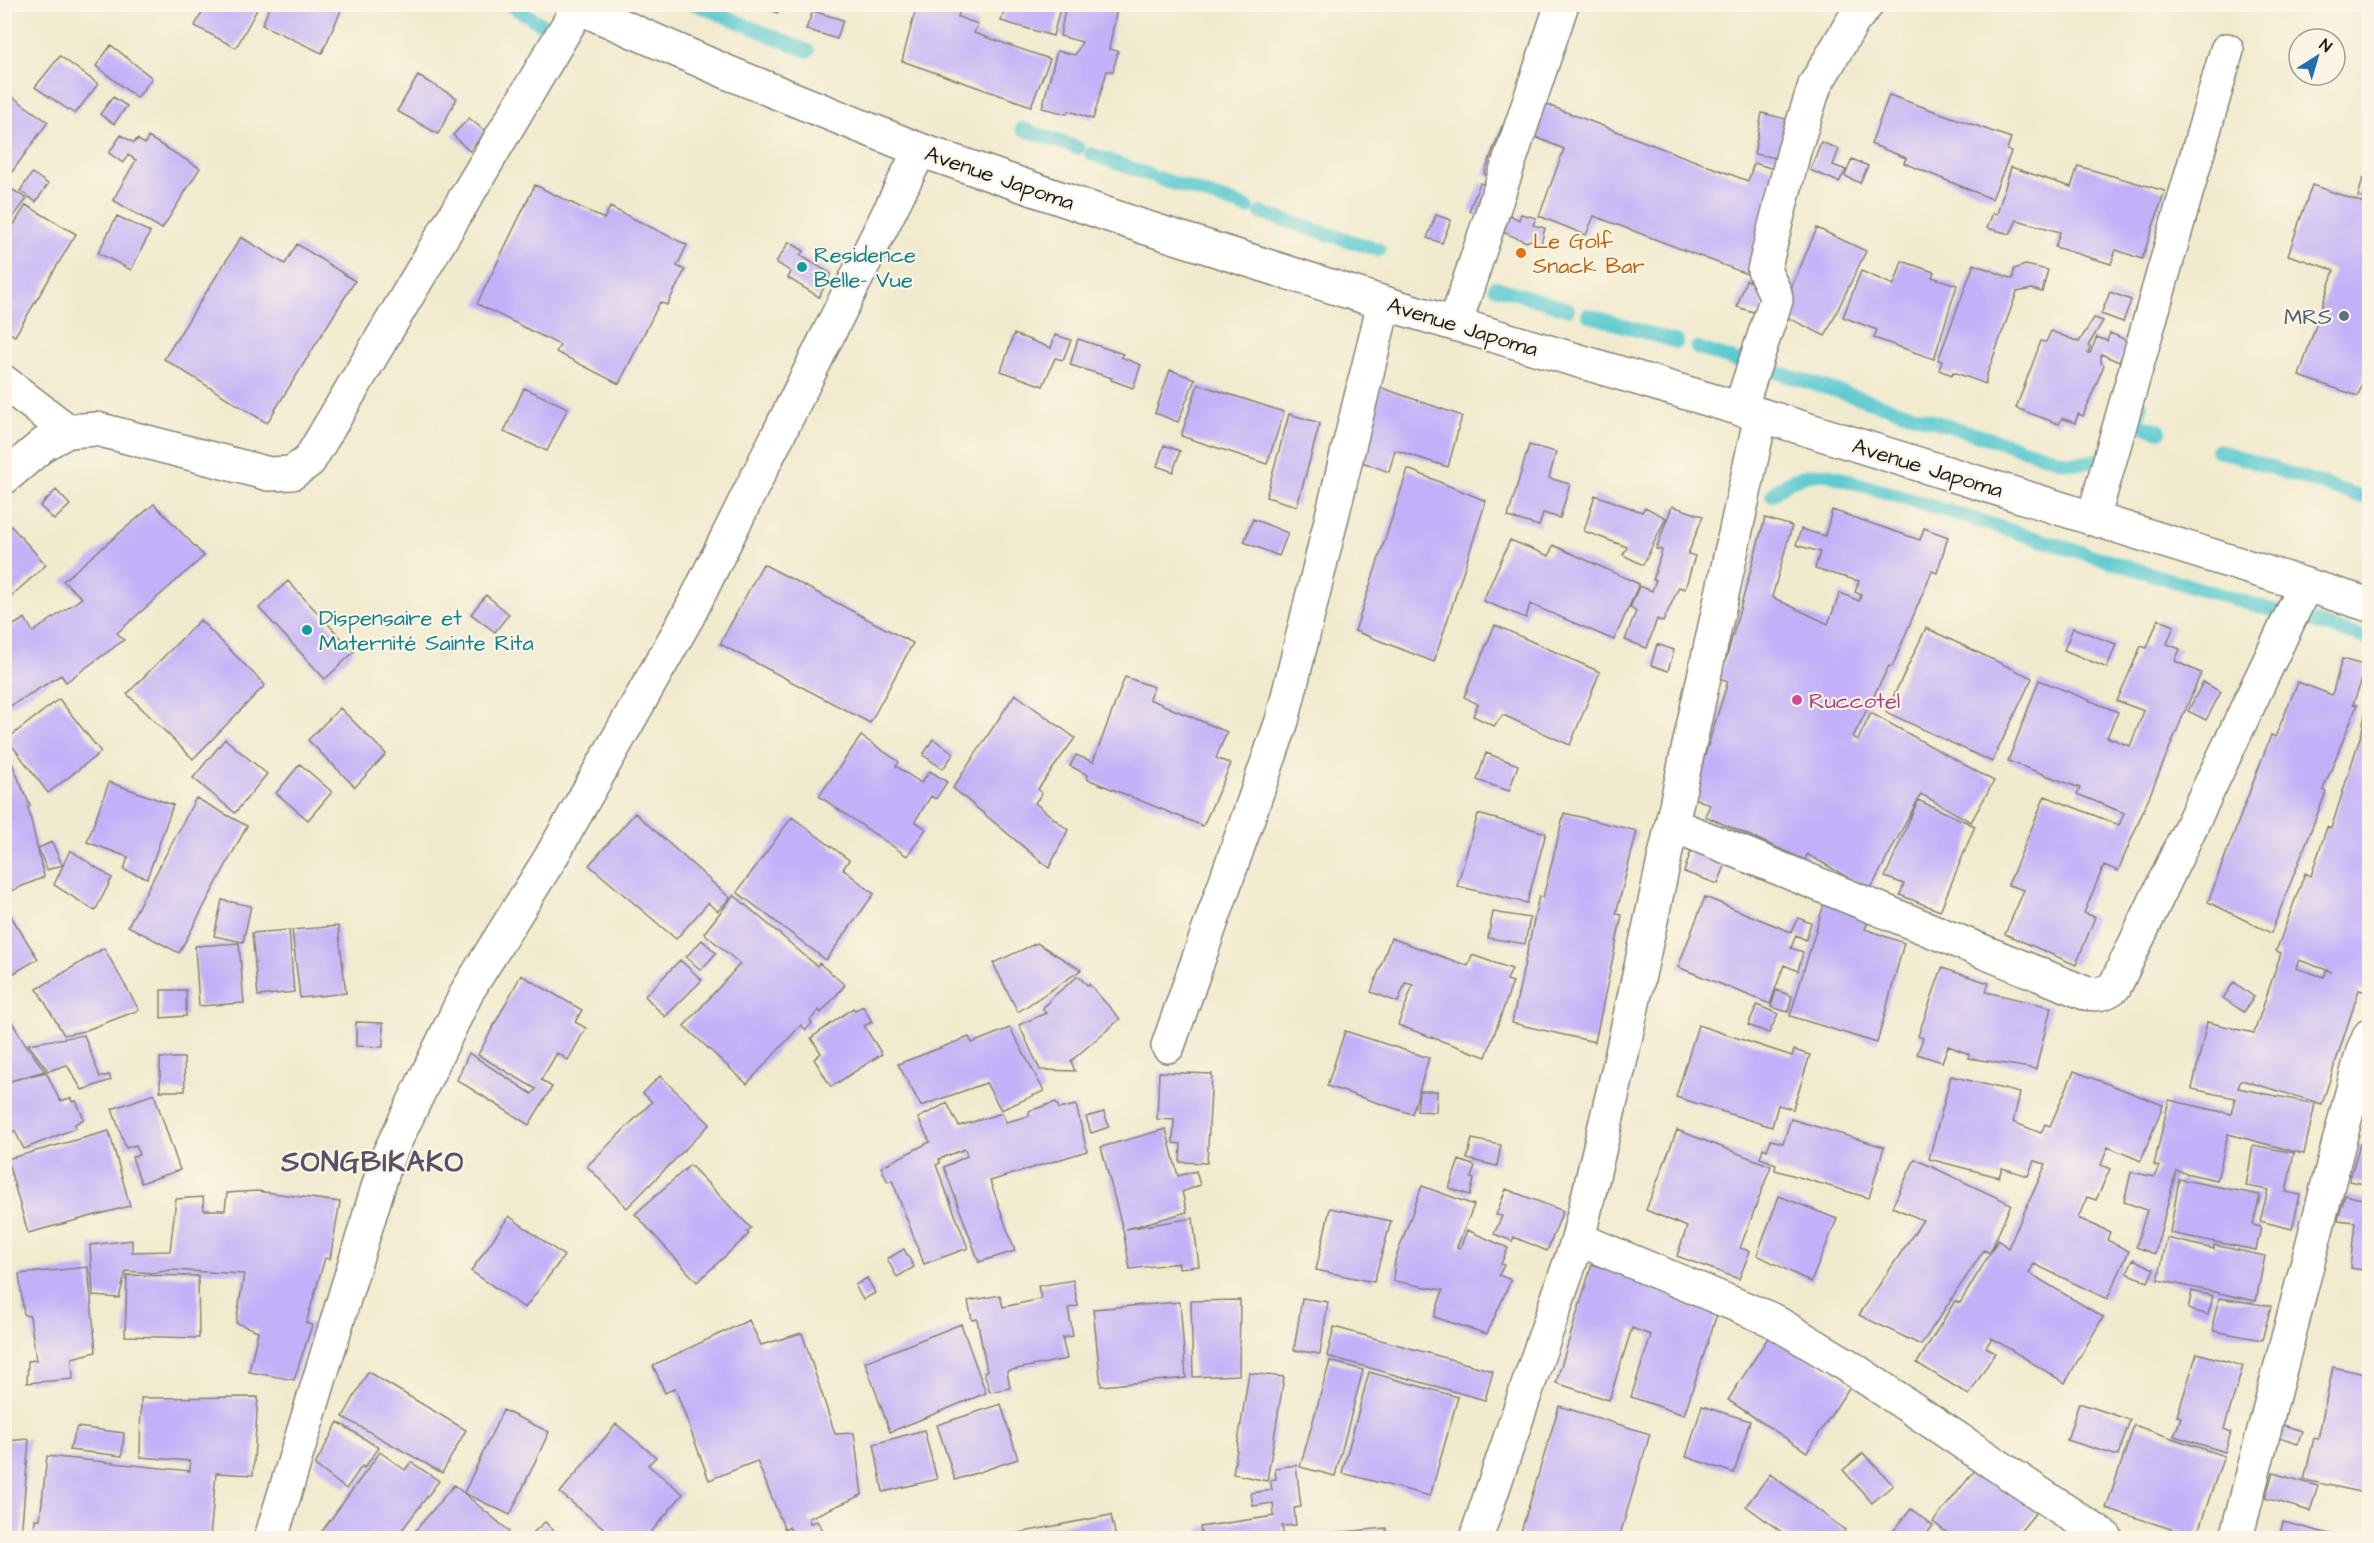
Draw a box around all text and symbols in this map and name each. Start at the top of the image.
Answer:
north arrow [2287,27,2347,87]
text: N [2315,34,2336,58]
street label: Avenue Japoma [921,138,1078,218]
place label: Le Golf Snack Bar [1533,226,1645,282]
place label: Residence Belle- Vue [814,240,916,296]
marker: Le Golf Snack Bar [1514,246,1528,260]
marker: Residence Belle- Vue [795,260,809,274]
street label: Avenue Japoma [1383,290,1542,365]
place label: MRS [2284,302,2332,333]
marker: MRS [2337,309,2351,323]
street label: Avenue Japoma [1848,431,2007,506]
place label: Dispensaire et Maternité Sainte Rita [319,603,534,659]
marker: Dispensaire et Maternité Sainte Rita [300,623,314,637]
place label: Ruccotel [1809,686,1900,717]
marker: Ruccotel [1790,693,1804,707]
district label: SONGBIKAKO [280,1143,465,1182]

